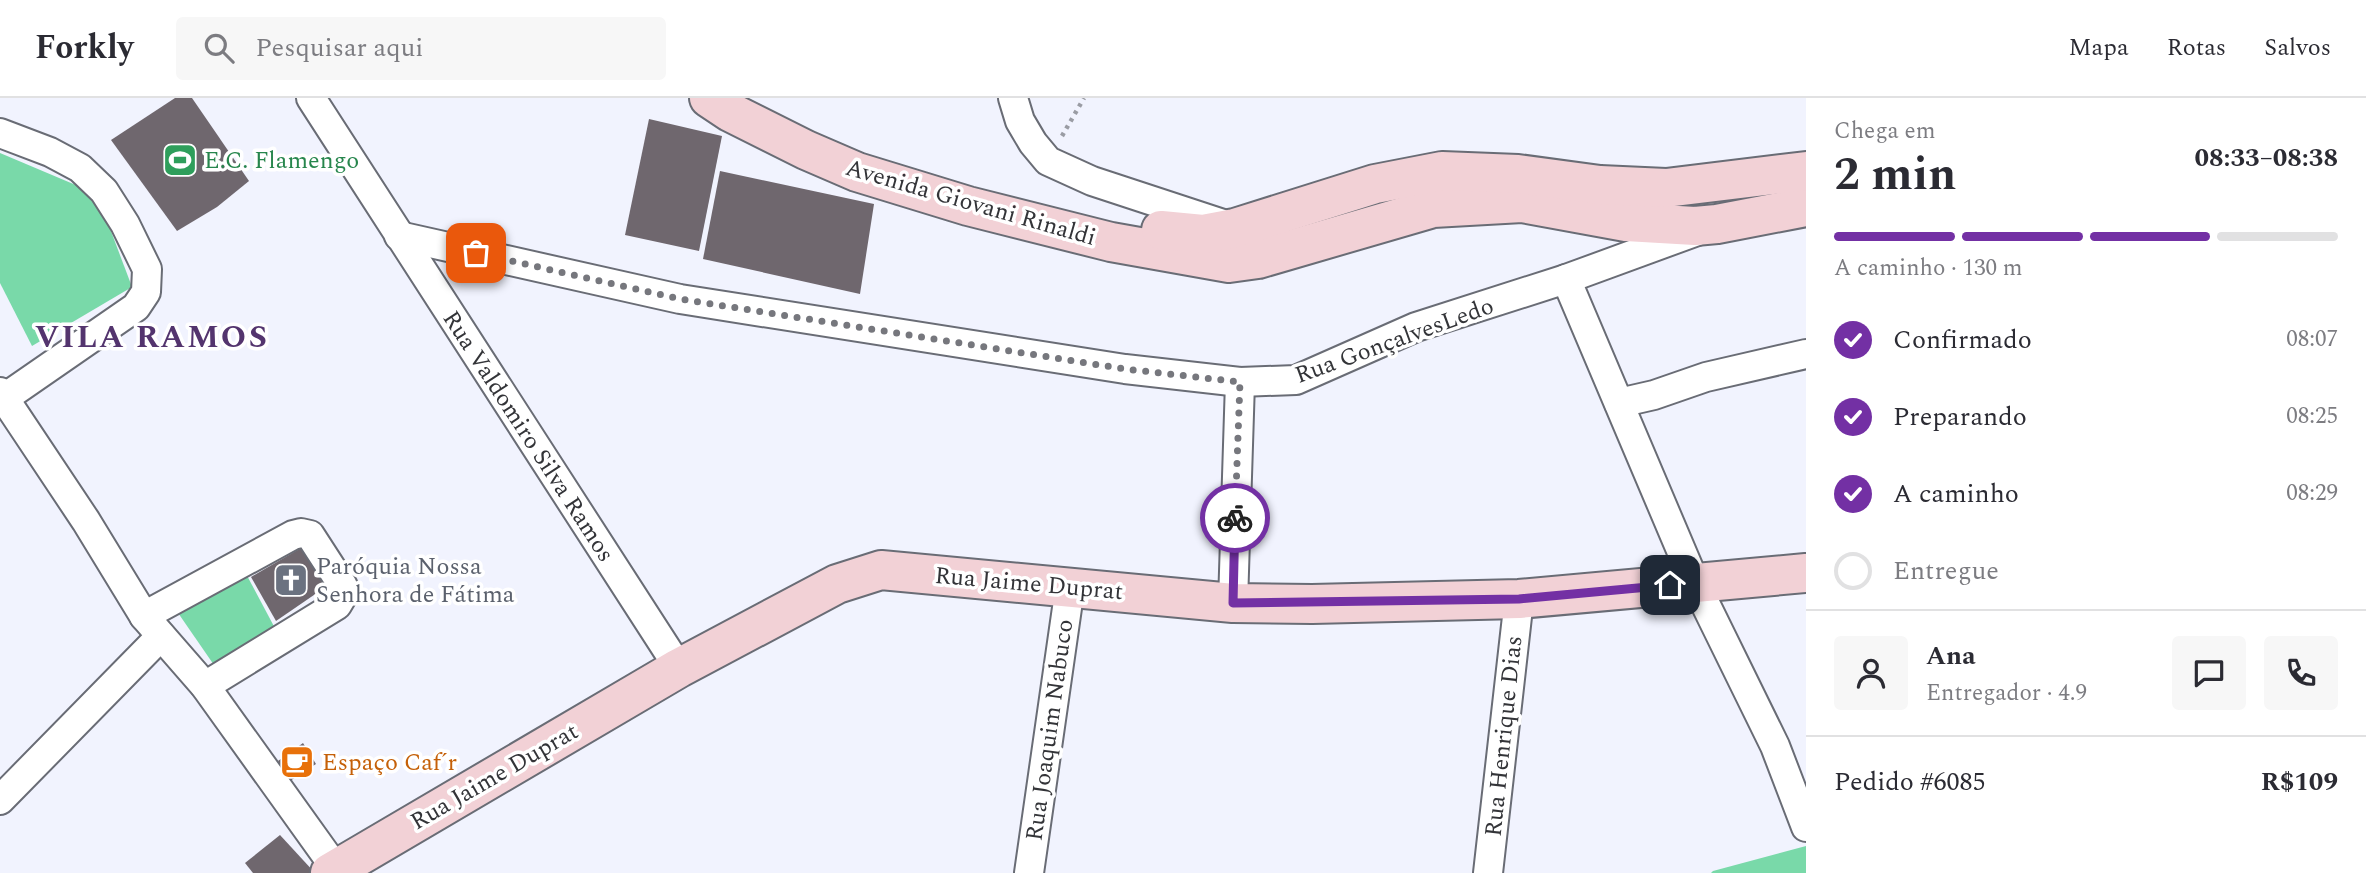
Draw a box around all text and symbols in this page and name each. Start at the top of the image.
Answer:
search box [176,17,666,80]
text: Forkly [35,23,134,73]
text: Pesquisar aqui [256,28,423,68]
icon: search [200,29,238,67]
text: Mapa [2069,30,2129,66]
text: Rotas [2167,30,2226,66]
text: Salvos [2264,30,2331,66]
text: Chega em [1834,114,1935,149]
text: 08:33–08:38 [2194,138,2338,178]
text: 2 min [1834,140,1956,210]
sports icon: E.C. Flamengo [161,141,199,179]
place label: E.C. Flamengo [204,143,359,179]
street label: Avenida Giovani Rinaldi [841,150,1100,256]
pin [446,223,506,283]
icon: bag [457,234,495,272]
text: A caminho · 130 m [1834,251,2023,286]
street label: Rua GonçalvesLedo [1290,288,1499,394]
street label: Rua Valdomiro Silva Ramos [433,304,623,569]
district label: VILA RAMOS [35,313,269,362]
text: Confirmado [1893,320,2032,360]
icon: check [1834,321,1872,359]
text: 08:07 [2286,322,2338,357]
text: Preparando [1893,397,2027,437]
icon: check [1834,398,1872,436]
text: 08:25 [2286,399,2338,434]
text: A caminho [1893,474,2019,514]
icon: check [1834,475,1872,513]
text: 08:29 [2286,476,2338,511]
courier [1200,483,1270,553]
icon: bike [1216,499,1254,537]
place label: Paróquia Nossa Senhora de Fátima [316,549,515,613]
text: Entregue [1893,551,1999,591]
pin [1640,555,1700,615]
street label: Rua Jaime Duprat [933,558,1125,610]
church icon: Paróquia Nossa Senhora de Fátima [272,561,310,599]
icon: home [1651,566,1689,604]
street label: Rua Joaquim Nabuco [1017,617,1083,843]
street label: Rua Henrique Dias [1476,634,1532,838]
button: person [1834,636,1908,710]
text: Ana [1926,636,1976,676]
button: chat [2172,636,2246,710]
button: phone [2264,636,2338,710]
text: Entregador · 4.9 [1926,676,2087,711]
street label: Rua Jaime Duprat [404,714,585,840]
cafe icon: Espaço Caf´r [278,743,316,781]
place label: Espaço Caf´r [322,745,457,781]
text: Pedido #6085 [1834,762,1985,802]
text: R$109 [2261,762,2338,802]

